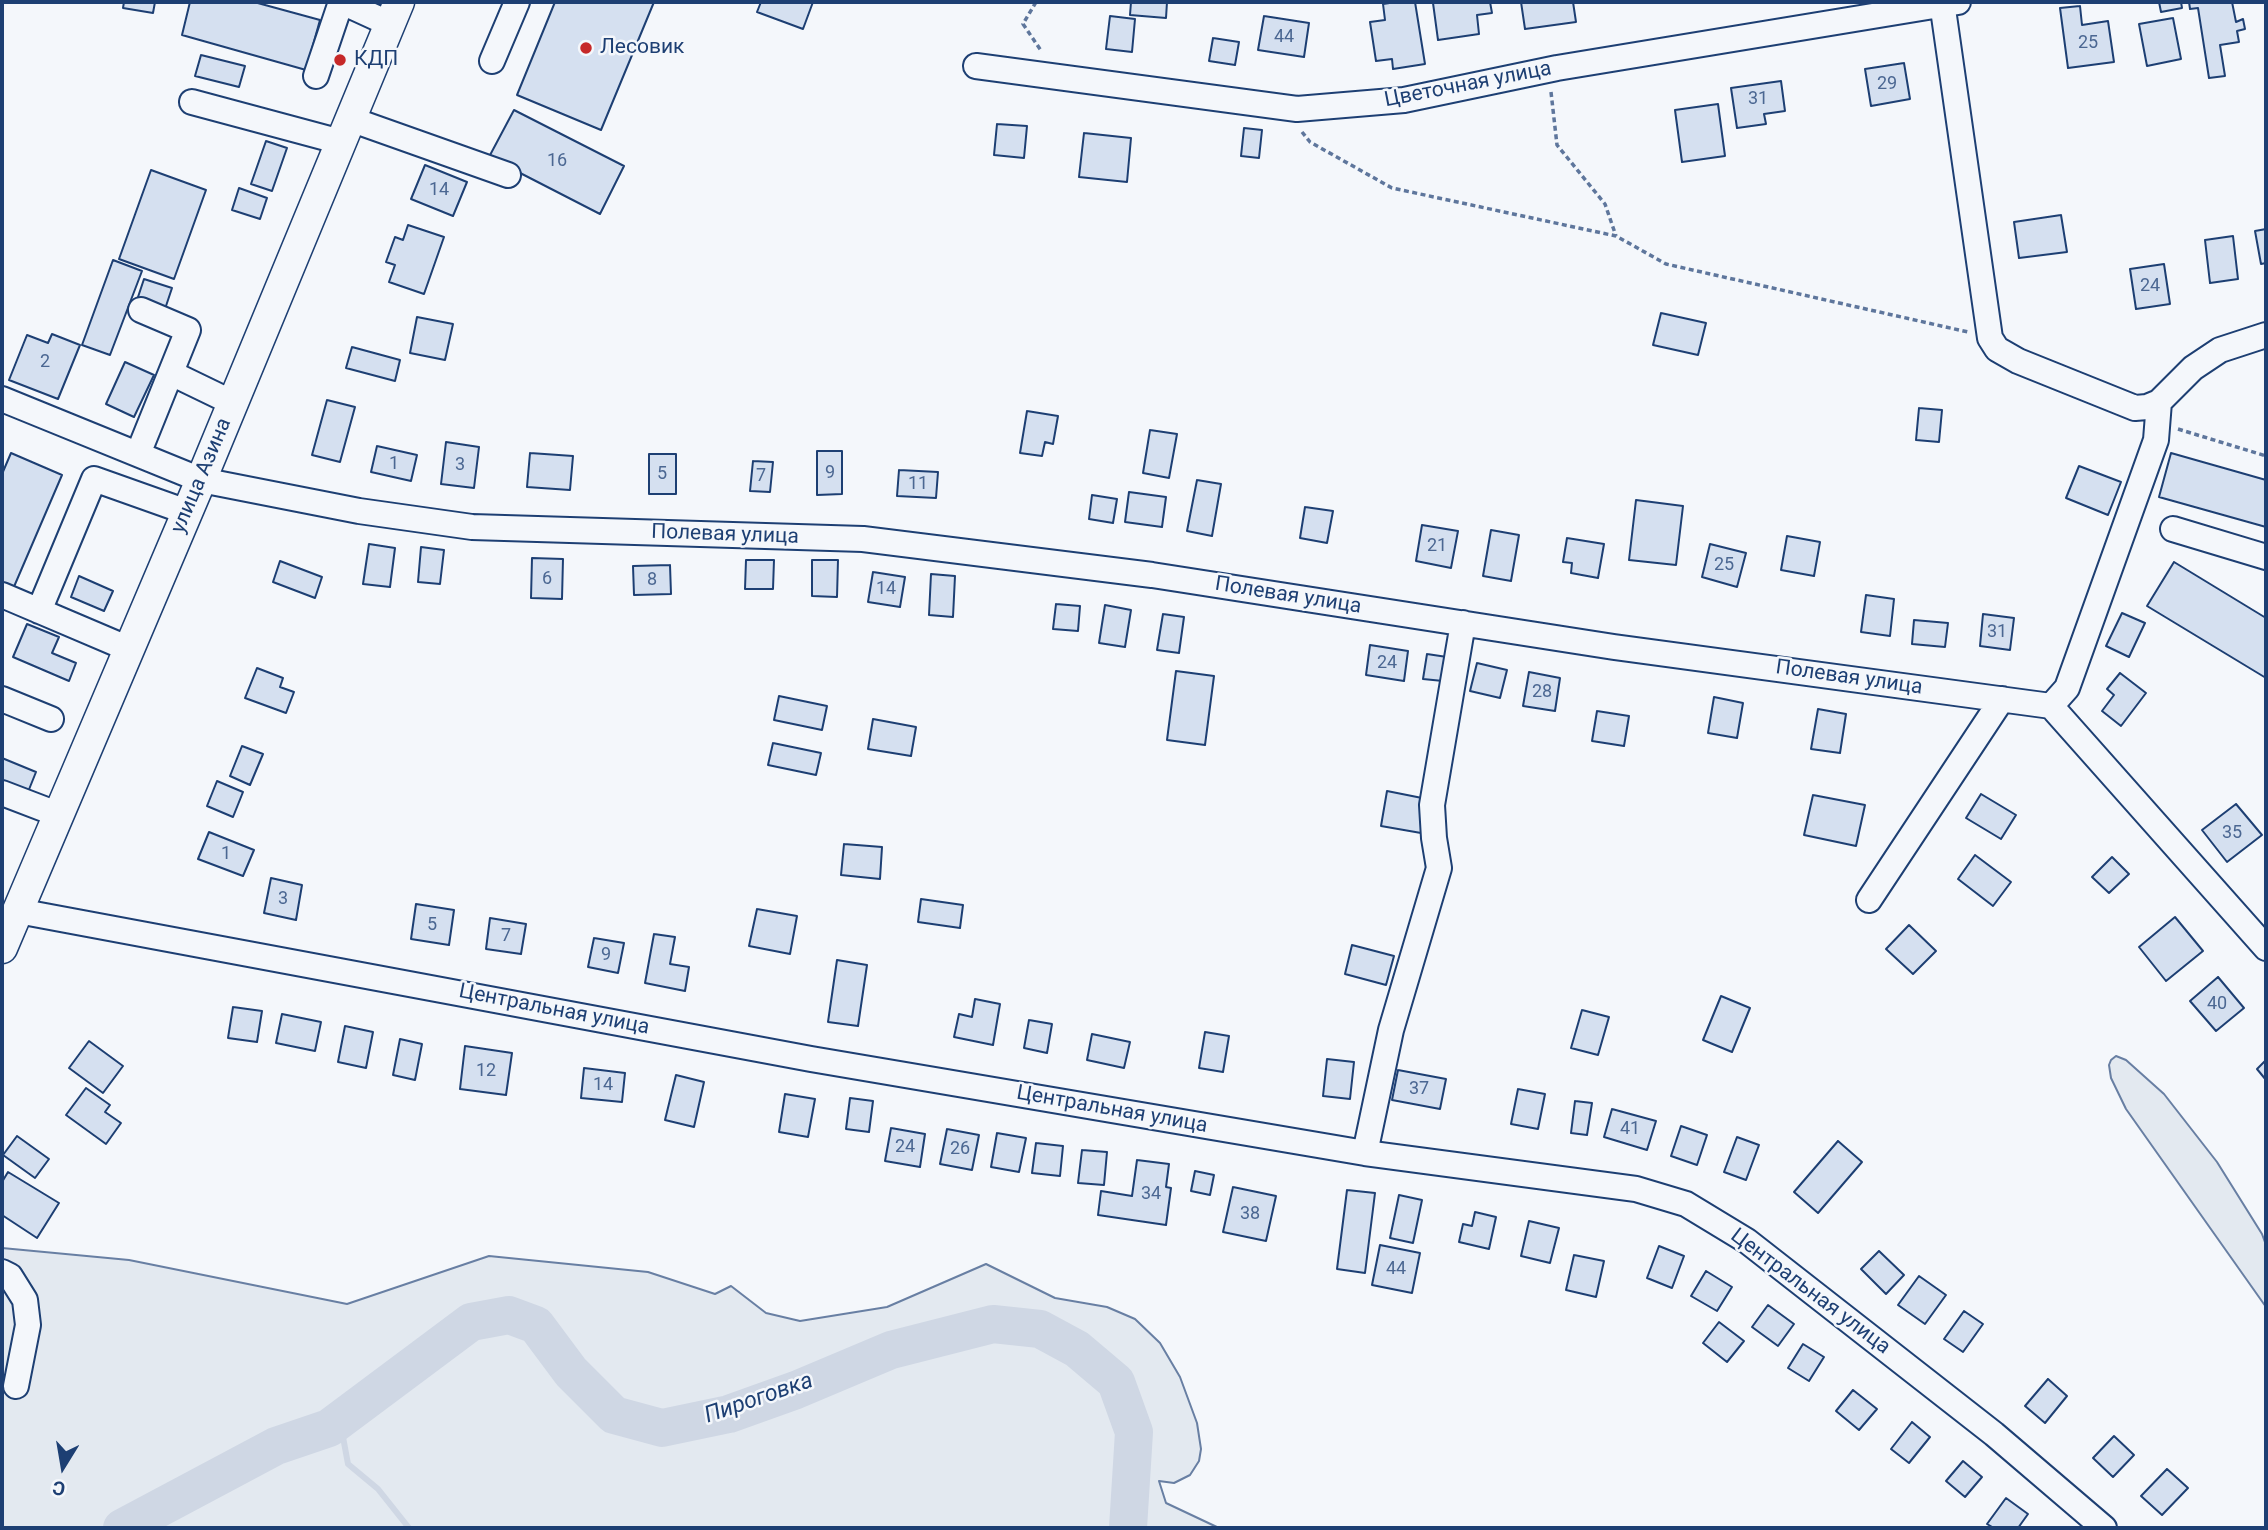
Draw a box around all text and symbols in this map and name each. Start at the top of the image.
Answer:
house number: 44 [1274,26,1294,48]
house number: 25 [2078,32,2098,54]
place label: Лесовик [600,35,684,61]
marker: Лесовик [578,40,594,56]
place label: КДП [354,47,398,73]
marker: КДП [332,52,348,68]
street label: Цветочная улица [1382,56,1554,114]
house number: 29 [1877,73,1897,95]
house number: 31 [1748,88,1768,110]
house number: 16 [547,150,567,172]
house number: 14 [429,179,449,201]
house number: 24 [2140,275,2160,297]
house number: 2 [40,351,50,373]
street label: улица Азина [166,415,238,537]
house number: 1 [389,453,399,475]
house number: 3 [455,454,465,476]
house number: 9 [825,462,835,484]
house number: 5 [657,463,667,485]
house number: 7 [756,465,766,487]
house number: 11 [908,473,928,495]
street label: Полевая улица [651,520,799,550]
house number: 21 [1427,535,1447,557]
house number: 25 [1714,554,1734,576]
house number: 6 [542,568,552,590]
house number: 8 [647,569,657,591]
street label: Полевая улица [1213,572,1363,620]
house number: 14 [876,578,896,600]
house number: 31 [1987,621,2007,643]
house number: 24 [1377,652,1397,674]
street label: Полевая улица [1774,655,1924,701]
house number: 28 [1532,681,1552,703]
house number: 35 [2222,822,2242,844]
house number: 1 [221,843,231,865]
house number: 3 [278,888,288,910]
house number: 5 [427,914,437,936]
house number: 7 [501,925,511,947]
house number: 9 [601,944,611,966]
street label: Центральная улица [457,979,651,1041]
house number: 40 [2207,993,2227,1015]
house number: 12 [476,1060,496,1082]
house number: 14 [593,1074,613,1096]
house number: 37 [1409,1078,1429,1100]
street label: Центральная улица [1015,1081,1209,1139]
house number: 41 [1620,1118,1640,1140]
house number: 24 [895,1136,915,1158]
house number: 26 [950,1138,970,1160]
house number: 34 [1141,1183,1161,1205]
house number: 38 [1240,1203,1260,1225]
street label: Центральная улица [1725,1224,1895,1360]
house number: 44 [1386,1258,1406,1280]
water label: Пироговка [701,1368,817,1430]
north arrow [28,1432,98,1502]
text: С [51,1476,67,1501]

